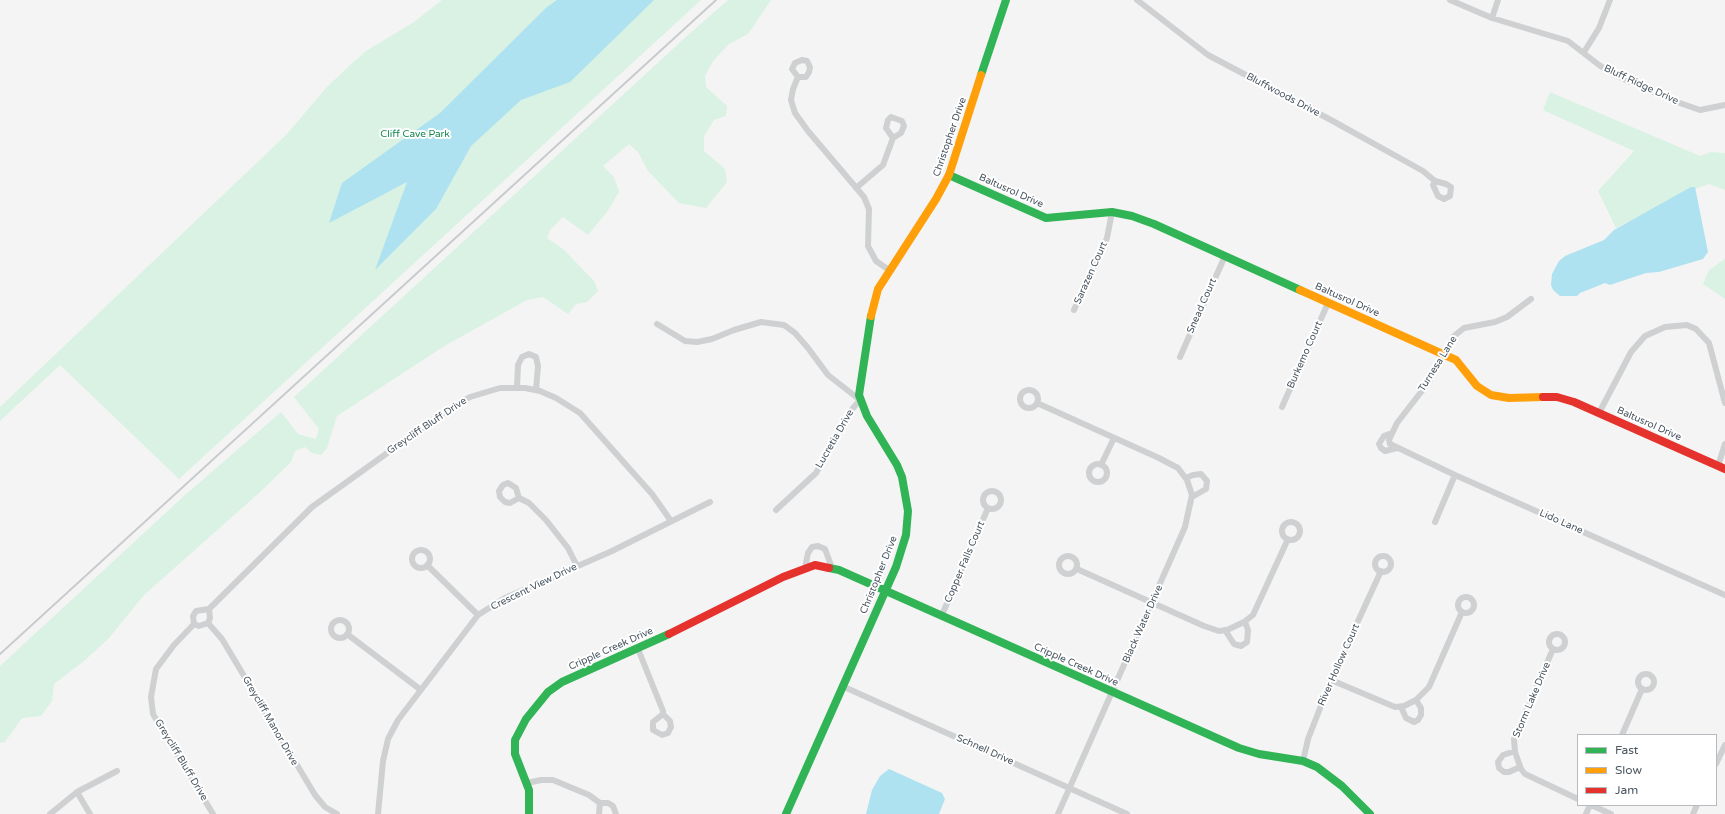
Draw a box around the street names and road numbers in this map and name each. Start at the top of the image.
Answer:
street label: Bluff Ridge Drive [1602,62,1680,108]
street label: Bluffwoods Drive [1244,71,1322,119]
street label: Christopher Drive [931,96,969,178]
street label: Baltusrol Drive [977,171,1045,211]
street label: Sarazen Court [1072,240,1110,306]
street label: Snead Court [1185,277,1219,335]
street label: Baltusrol Drive [1313,280,1381,320]
street label: Burkemo Court [1285,320,1325,390]
street label: Turnesa Lane [1416,334,1460,394]
street label: Greycliff Bluff Drive [385,395,469,457]
street label: Baltusrol Drive [1615,404,1683,444]
street label: Lucretia Drive [813,408,857,470]
street label: Lido Lane [1537,507,1585,537]
street label: Copper Falls Court [942,519,988,605]
street label: Christopher Drive [858,534,900,616]
street label: Crescent View Drive [489,561,579,613]
street label: Black Water Drive [1120,583,1166,665]
street label: River Hollow Court [1316,622,1362,708]
street label: Cripple Creek Drive [567,625,655,673]
street label: Cripple Creek Drive [1032,641,1120,689]
street label: Storm Lake Drive [1511,660,1553,740]
street label: Greycliff Manor Drive [239,674,301,768]
street label: Greycliff Bluff Drive [152,717,210,803]
street label: Schnell Drive [954,732,1016,768]

